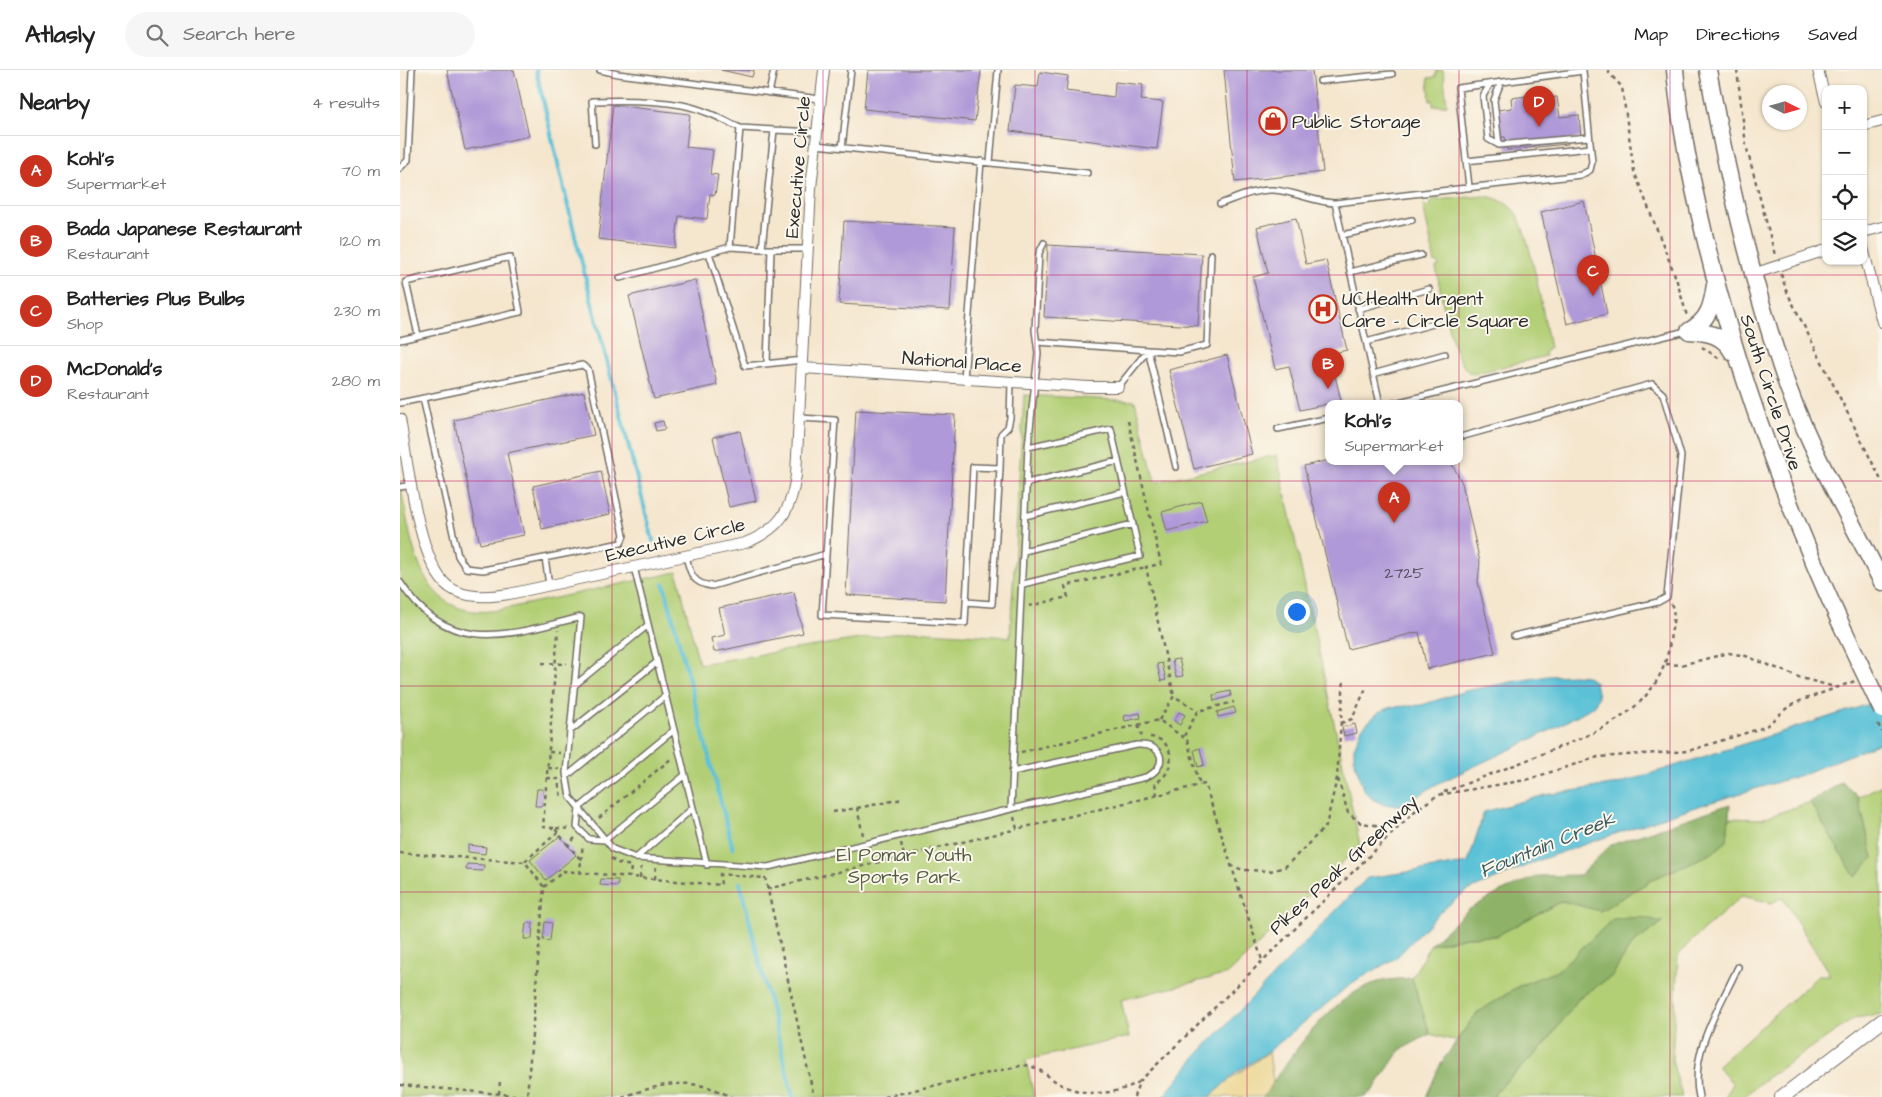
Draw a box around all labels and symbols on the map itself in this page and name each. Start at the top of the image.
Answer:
north arrow [1762,85,1807,130]
pin: D [1523,86,1555,127]
street label: Executive Circle [779,95,818,239]
shop icon: Public Storage [1258,106,1288,136]
place label: Public Storage [1292,109,1421,137]
pin: C [1577,255,1609,296]
place label: UCHealth Urgent Care - Circle Square [1342,286,1529,335]
hospital icon: UCHealth Urgent Care - Circle Square [1308,294,1338,324]
street label: South Circle Drive [1733,311,1809,474]
street label: National Place [901,345,1023,380]
pin: B [1312,348,1344,389]
pin: A [1378,482,1410,523]
street label: Executive Circle [603,511,748,570]
house number: 2725 [1384,562,1424,584]
your location [1284,599,1310,625]
street label: Pikes Peak Greenway [1264,788,1425,942]
water label: Fountain Creek [1476,805,1620,885]
park label: El Pomar Youth Sports Park [837,842,972,891]

